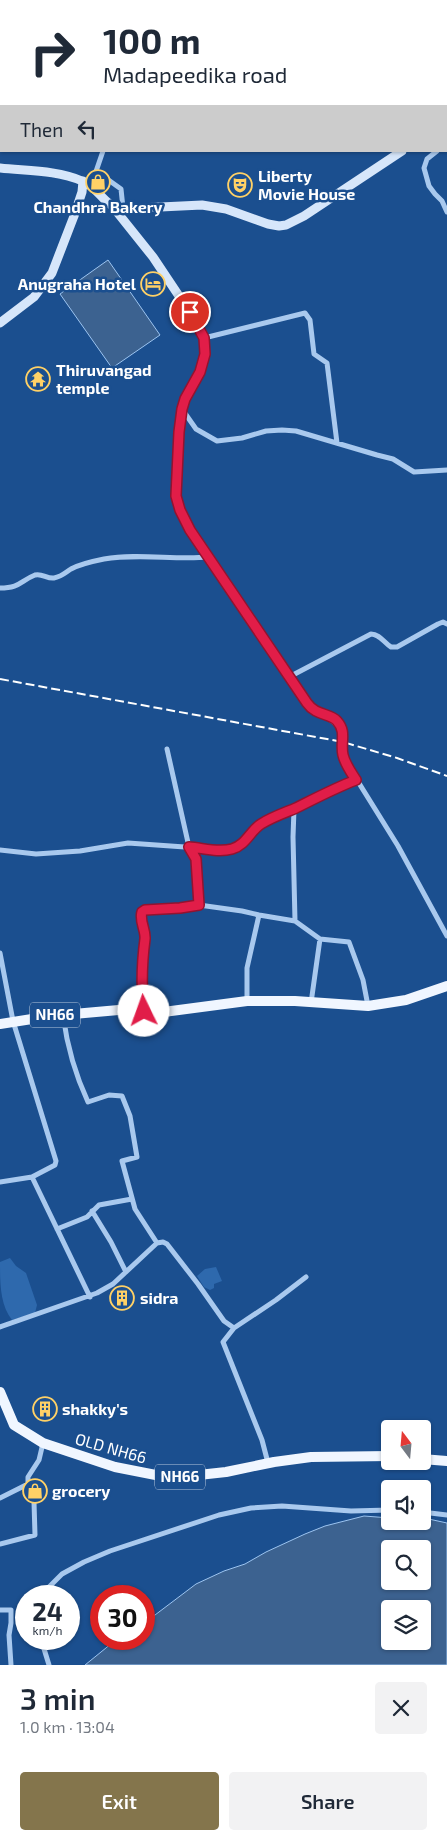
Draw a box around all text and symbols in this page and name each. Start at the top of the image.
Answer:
text: 100 m [103,19,201,61]
icon: right [20,20,85,85]
text: Madapeedika road [103,61,287,87]
icon: left [73,115,101,143]
text: Then [20,118,63,141]
place label: Liberty Movie House [258,166,355,203]
shop icon: Chandhra Bakery [85,169,111,195]
theatre icon: Liberty Movie House [227,172,253,198]
place label: Chandhra Bakery [33,197,163,217]
hotel icon: Anugraha Hotel [140,271,166,297]
place label: Anugraha Hotel [18,274,137,293]
pin [169,291,211,333]
icon: arrive [176,298,204,326]
place label: Thiruvangad temple [56,360,152,397]
temple icon: Thiruvangad temple [25,366,51,392]
position arrow [117,984,169,1036]
road number: NH66 [30,1002,80,1028]
building icon: sidra [109,1285,135,1311]
place label: sidra [140,1288,178,1307]
building icon: shakky's [32,1396,58,1422]
place label: shakky's [62,1399,128,1419]
north arrow [381,1420,431,1470]
map controls [381,1420,431,1650]
street label: OLD NH66 [73,1428,149,1467]
road number: NH66 [155,1464,205,1490]
shop icon: grocery [22,1478,48,1504]
button: sound [381,1480,431,1530]
place label: grocery [52,1481,110,1501]
button: search [381,1540,431,1590]
speed limit sign: 30 [90,1585,155,1650]
text: 24 [32,1596,63,1626]
button: layers [381,1600,431,1650]
text: km/h [33,1623,62,1637]
text: 3 min [20,1680,96,1716]
button: close [375,1682,427,1734]
text: 1.0 km · 13:04 [20,1717,115,1736]
button: Exit [20,1772,219,1830]
button: Share [229,1772,427,1830]

